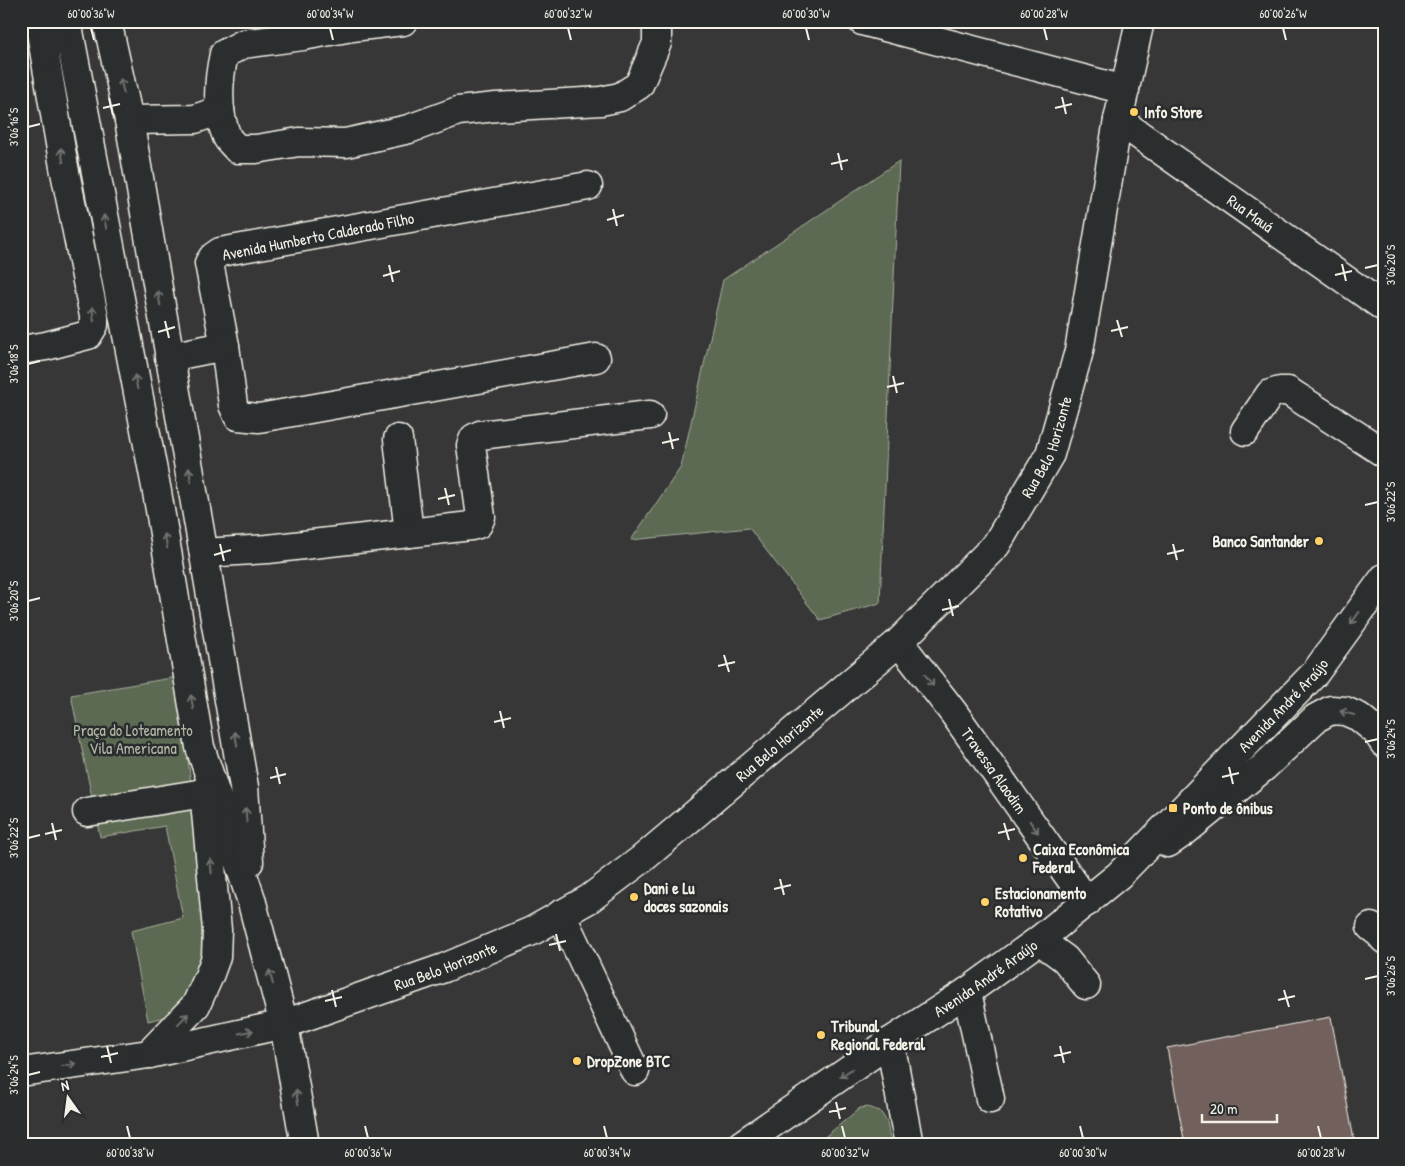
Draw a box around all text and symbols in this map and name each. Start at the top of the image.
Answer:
text: 60°00'36"W [68,5,115,22]
text: 60°00'34"W [307,5,354,22]
text: 60°00'32"W [544,5,592,22]
text: 60°00'30"W [782,5,830,22]
text: 60°00'28"W [1020,5,1068,22]
text: 60°00'26"W [1259,5,1307,22]
one-way arrow [117,79,126,95]
place label: Info Store [1144,101,1203,123]
marker: Info Store [1128,106,1140,118]
text: 3°06'16"S [5,107,22,146]
one-way arrow [57,147,67,163]
street label: Rua Mauá [1223,189,1278,237]
street label: Avenida Humberto Calderado Filho [220,207,416,265]
one-way arrow [100,214,109,230]
text: 3°06'20"S [1382,244,1399,285]
one-way arrow [154,290,164,306]
one-way arrow [88,307,98,323]
text: 3°06'18"S [5,344,22,384]
one-way arrow [130,374,140,390]
street label: Rua Belo Horizonte [1016,393,1077,502]
one-way arrow [185,468,195,484]
text: 3°06'22"S [1382,481,1399,522]
place label: Banco Santander [1212,530,1310,552]
one-way arrow [160,534,170,550]
marker: Banco Santander [1313,535,1325,547]
text: 3°06'20"S [5,580,22,621]
one-way arrow [1350,611,1360,625]
street label: Avenida André Araújo [1233,653,1333,757]
one-way arrow [924,673,934,687]
one-way arrow [187,694,197,710]
street label: Rua Belo Horizonte [731,699,828,787]
one-way arrow [1340,708,1356,717]
park label: Praça do Loteamento Vila Americana [73,719,193,759]
text: 3°06'24"S [1382,719,1399,759]
street label: Travessa Alaodim [956,723,1032,818]
one-way arrow [231,731,241,747]
place label: Ponto de ônibus [1183,797,1274,819]
marker: Ponto de ônibus [1167,802,1179,814]
one-way arrow [242,807,251,823]
text: 3°06'22"S [5,817,22,858]
one-way arrow [1029,819,1039,833]
place label: Caixa Econômica Federal [1032,838,1130,878]
marker: Caixa Econômica Federal [1017,852,1029,864]
one-way arrow [206,858,216,874]
place label: Dani e Lu doces sazonais [644,877,729,917]
place label: Estacionamento Rotativo [995,882,1087,922]
marker: Dani e Lu doces sazonais [628,891,640,903]
marker: Estacionamento Rotativo [979,896,991,908]
street label: Avenida André Araújo [929,934,1042,1022]
street label: Rua Belo Horizonte [391,936,501,996]
text: 3°06'26"S [1382,956,1399,996]
one-way arrow [266,969,276,985]
one-way arrow [177,1012,189,1025]
place label: Tribunal Regional Federal [830,1015,926,1056]
one-way arrow [238,1027,254,1036]
marker: Tribunal Regional Federal [815,1029,827,1041]
place label: DropZone BTC [587,1050,670,1073]
text: 3°06'24"S [5,1055,22,1095]
marker: DropZone BTC [571,1055,583,1067]
one-way arrow [61,1060,77,1070]
one-way arrow [839,1068,853,1078]
north arrow [42,1074,92,1124]
text: N [59,1075,71,1095]
one-way arrow [291,1089,301,1105]
scale bar [1202,1091,1278,1123]
text: 20 m [1210,1098,1237,1119]
text: 60°00'38"W [106,1144,154,1161]
text: 60°00'36"W [345,1144,392,1161]
text: 60°00'34"W [584,1144,631,1161]
text: 60°00'32"W [821,1144,869,1161]
text: 60°00'30"W [1059,1144,1107,1161]
text: 60°00'28"W [1297,1144,1345,1161]

